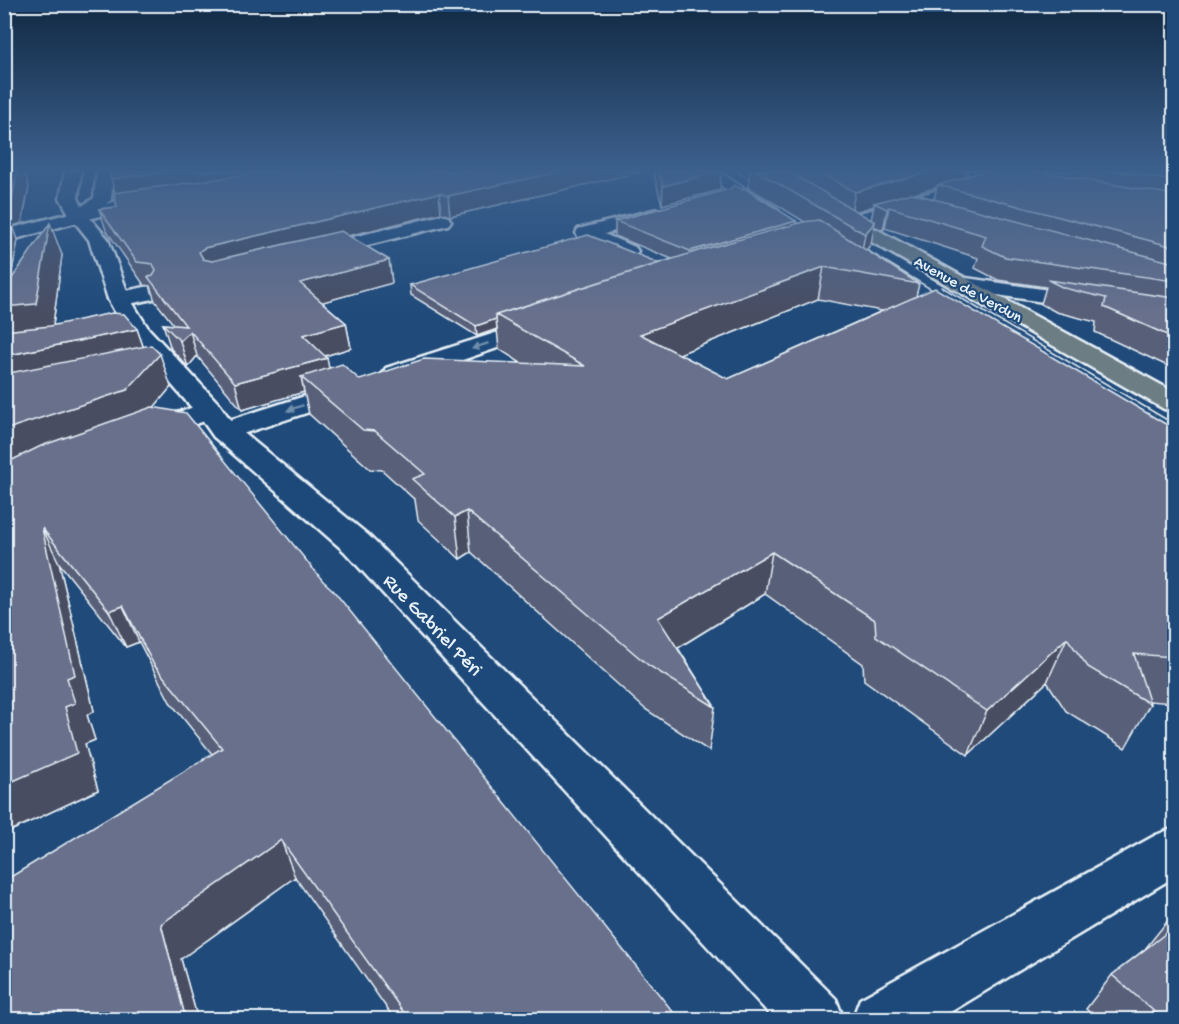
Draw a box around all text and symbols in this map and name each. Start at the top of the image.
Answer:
street label: Avenue de Verdun [910,254,1025,329]
one-way arrow [471,341,489,351]
one-way arrow [286,403,304,413]
street label: Rue Gabriel Péri [377,571,486,682]

